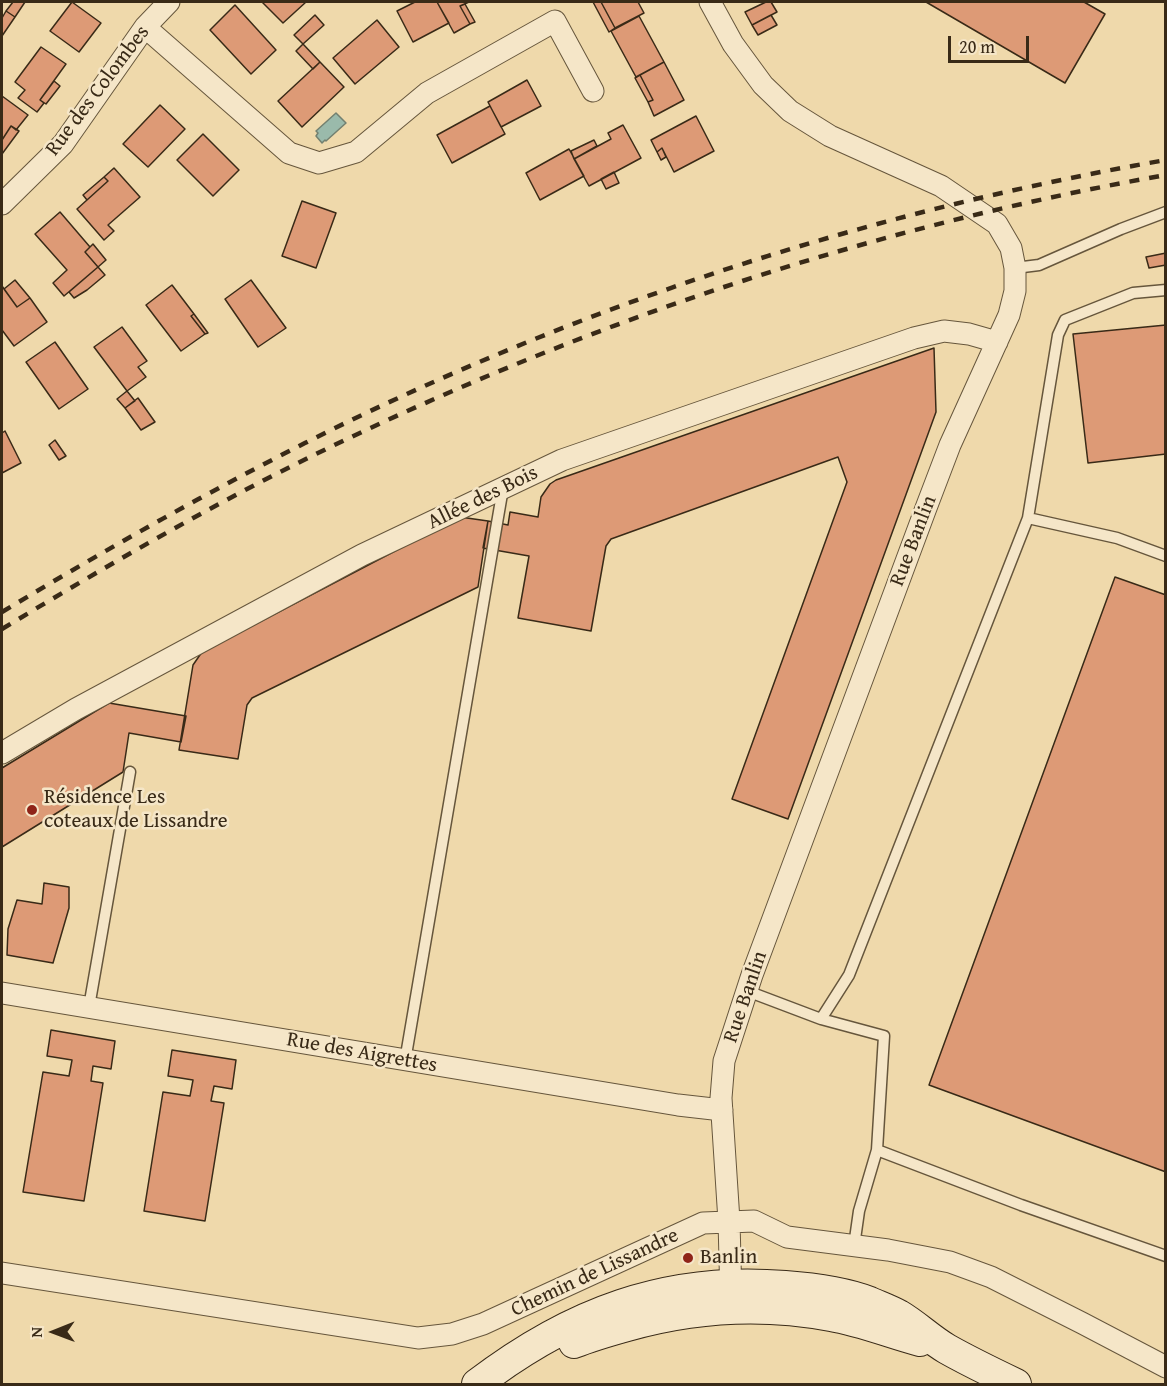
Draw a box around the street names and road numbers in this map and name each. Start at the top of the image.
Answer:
street label: Rue des Colombes [41,21,155,161]
street label: Allée des Bois [424,460,542,536]
street label: Rue Banlin [885,492,943,590]
street label: Rue Banlin [719,948,773,1046]
street label: Rue des Aigrettes [285,1027,439,1079]
street label: Chemin de Lissandre [507,1223,683,1323]

